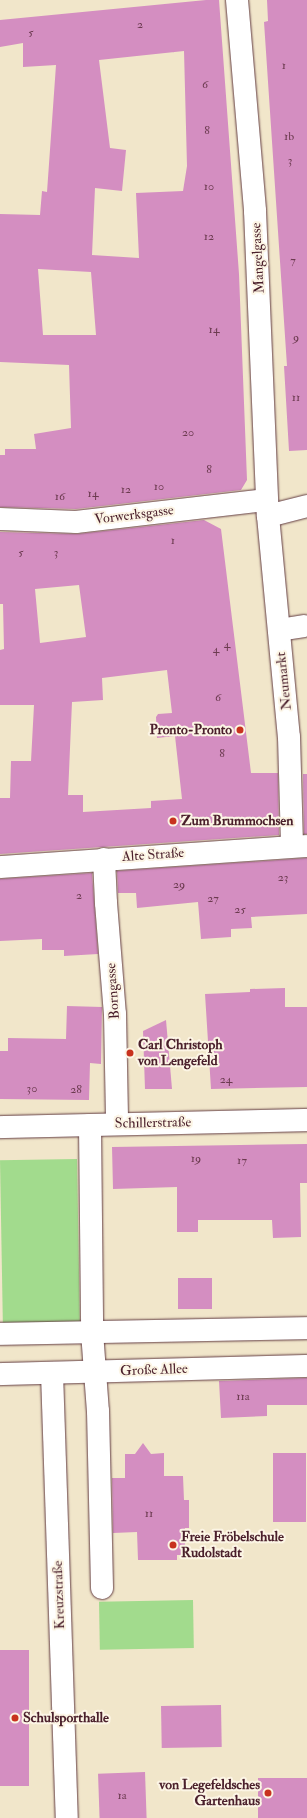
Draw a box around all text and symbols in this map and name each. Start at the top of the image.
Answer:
house number: 2 [137,18,143,32]
house number: 5 [28,26,34,40]
house number: 1 [282,59,286,73]
house number: 6 [202,78,208,92]
house number: 8 [204,124,210,138]
house number: 1b [284,130,294,144]
house number: 3 [288,154,292,168]
house number: 10 [204,180,214,194]
street label: Mangelgasse [248,222,268,294]
house number: 12 [204,230,214,244]
house number: 7 [290,254,296,268]
house number: 14 [209,323,219,337]
house number: 9 [293,331,299,345]
house number: 11 [292,391,300,405]
house number: 20 [182,426,194,440]
house number: 8 [206,463,212,477]
house number: 10 [154,480,164,494]
house number: 12 [121,483,131,497]
house number: 14 [88,487,98,501]
house number: 16 [55,490,65,504]
street label: Vorwerksgasse [93,502,175,528]
house number: 1 [171,534,175,548]
house number: 5 [18,546,24,560]
house number: 3 [54,546,58,560]
house number: 4 [224,638,230,652]
house number: 4 [213,643,219,657]
street label: Neumarkt [273,651,295,711]
house number: 6 [215,691,221,705]
place label: Pronto-Pronto [149,722,232,738]
marker: Pronto-Pronto [235,725,245,735]
house number: 8 [219,747,225,761]
place label: Zum Brummochsen [181,813,293,829]
marker: Zum Brummochsen [168,816,178,826]
street label: Alte Straße [121,844,185,866]
house number: 23 [278,871,288,885]
house number: 29 [173,878,185,892]
house number: 2 [76,889,82,903]
house number: 27 [207,892,219,906]
house number: 25 [234,903,246,917]
street label: Borngasse [103,962,123,1020]
place label: Carl Christoph von Lengefeld [138,1037,223,1070]
marker: Carl Christoph von Lengefeld [125,1048,135,1058]
house number: 24 [220,1073,232,1087]
house number: 30 [27,1082,37,1096]
house number: 28 [70,1083,82,1097]
street label: Schillerstraße [115,1114,191,1132]
house number: 19 [191,1152,201,1166]
house number: 17 [237,1154,247,1168]
street label: Große Allee [120,1360,188,1380]
house number: 11a [236,1390,250,1404]
house number: 11 [145,1507,153,1521]
place label: Freie Fröbelschule Rudolstadt [181,1529,284,1562]
marker: Freie Fröbelschule Rudolstadt [168,1540,178,1550]
street label: Kreuzstraße [49,1560,69,1630]
place label: Schulsporthalle [23,1710,109,1726]
marker: Schulsporthalle [10,1713,20,1723]
place label: von Legefeldsches Gartenhaus [159,1777,260,1810]
marker: von Legefeldsches Gartenhaus [263,1788,273,1798]
house number: 1a [117,1789,127,1803]

